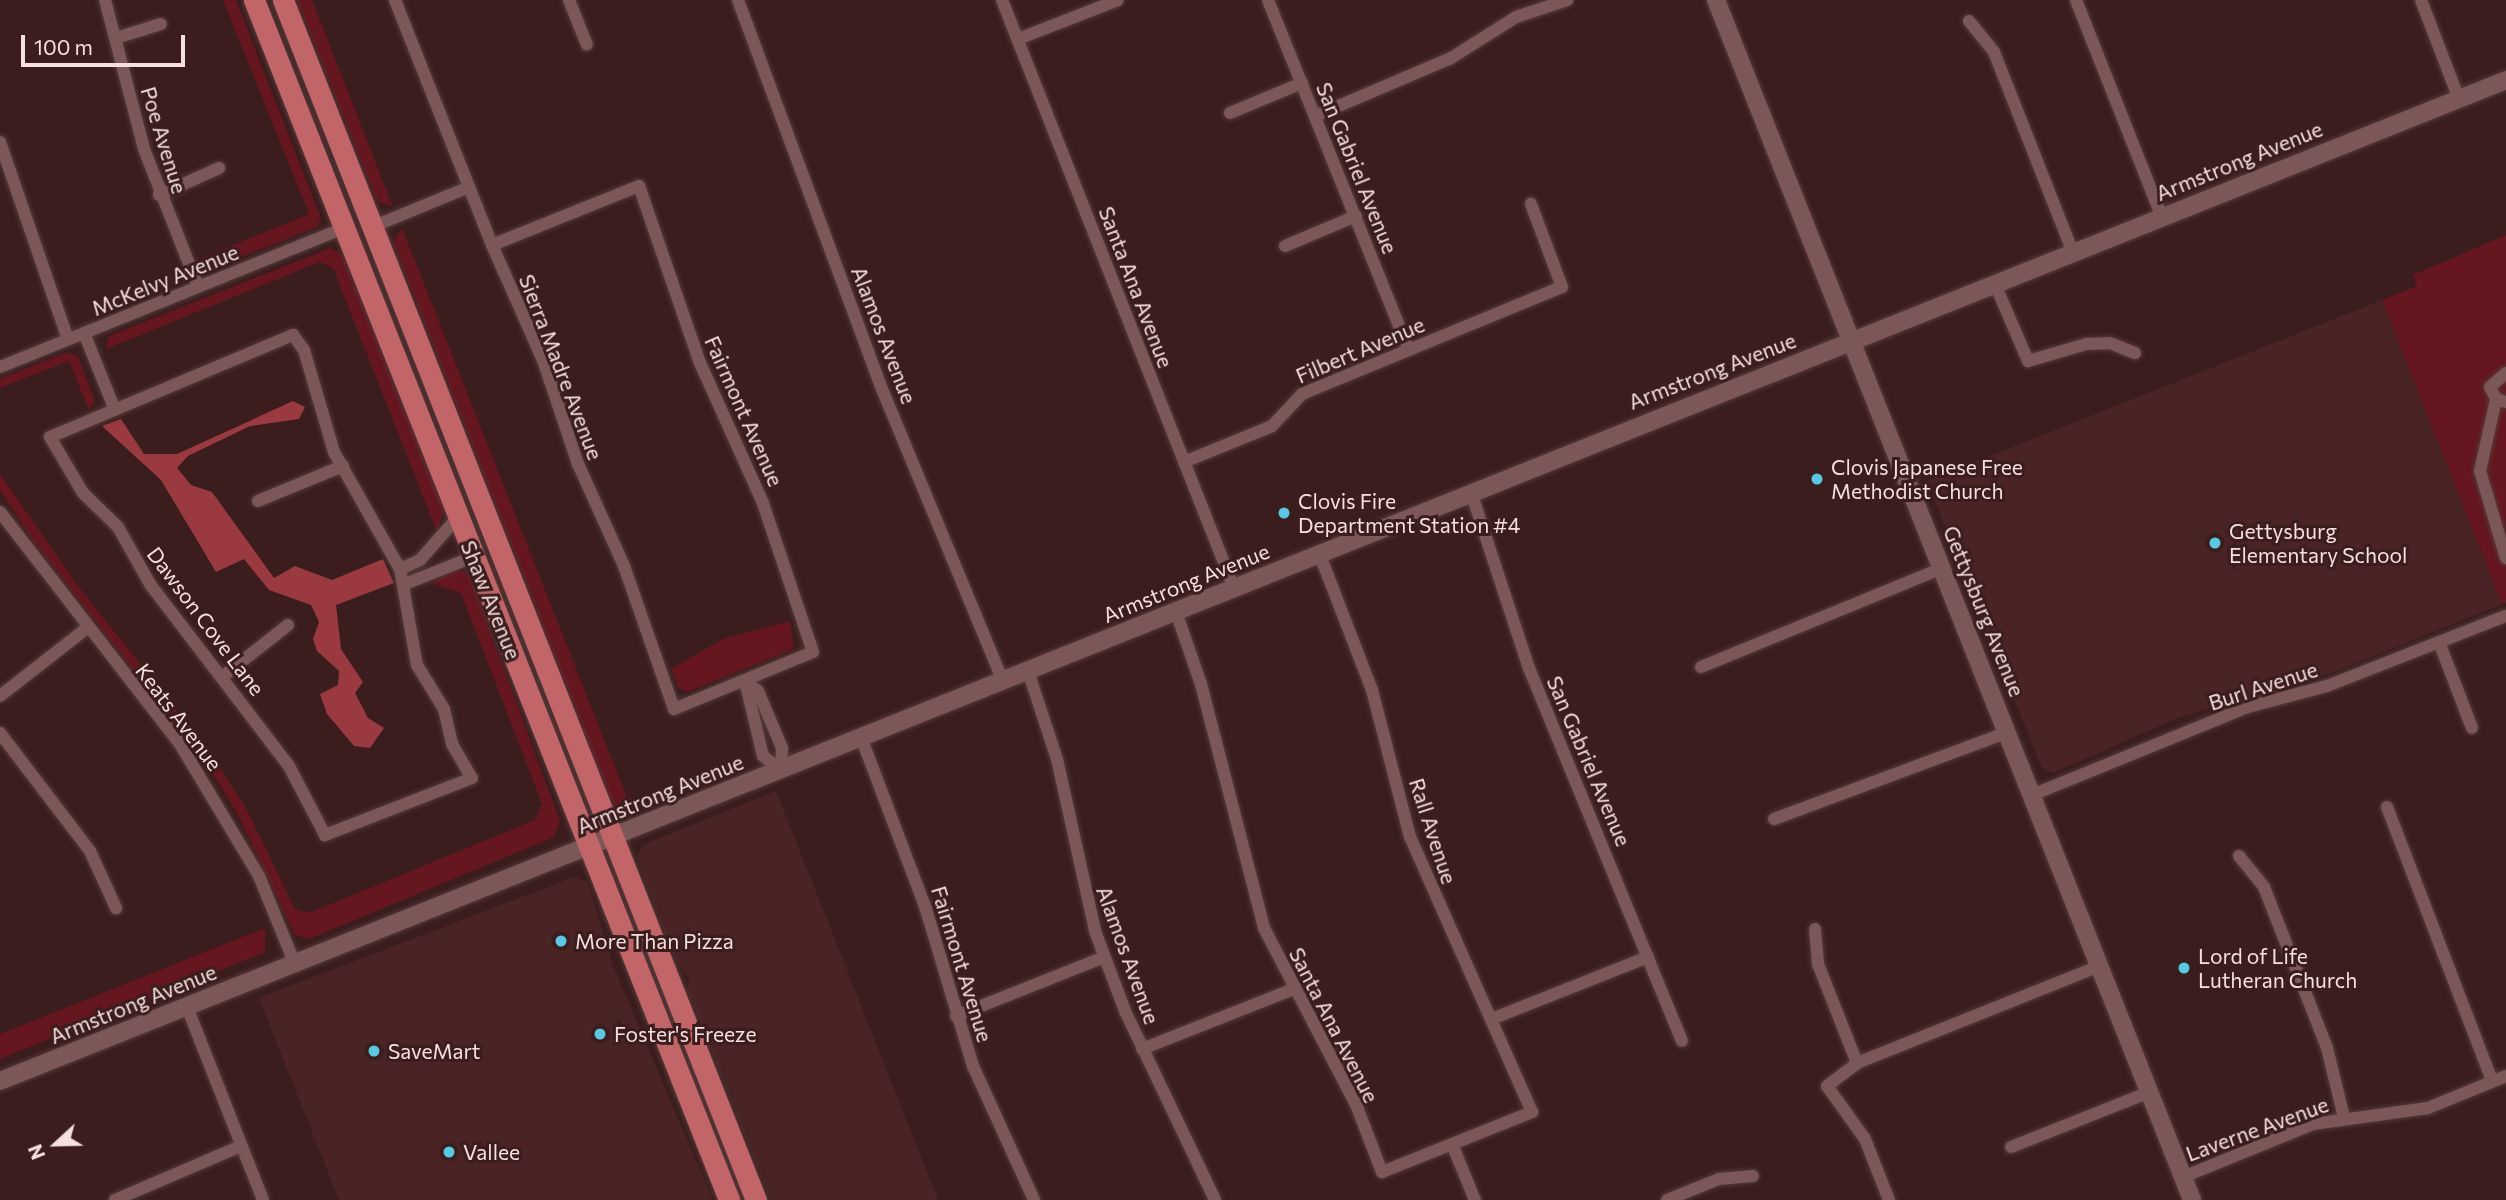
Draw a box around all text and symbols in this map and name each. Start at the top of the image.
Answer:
scale bar [24,21,189,65]
text: 100 m [34,34,93,59]
street label: San Gabriel Avenue [1311,79,1403,257]
street label: Poe Avenue [136,83,192,197]
street label: Armstrong Avenue [2152,116,2326,206]
street label: Santa Ana Avenue [1094,203,1178,371]
street label: McKelvy Avenue [88,239,242,321]
street label: Alamos Avenue [846,263,922,407]
street label: Sierra Madre Avenue [514,271,608,463]
street label: Filbert Avenue [1292,312,1428,388]
street label: Armstrong Avenue [1625,327,1799,415]
street label: Fairmont Avenue [700,332,788,490]
place label: Clovis Japanese Free Methodist Church [1831,454,2023,504]
marker: Clovis Japanese Free Methodist Church [1809,471,1825,487]
place label: Clovis Fire Department Station #4 [1298,488,1520,538]
marker: Clovis Fire Department Station #4 [1276,505,1292,521]
place label: Gettysburg Elementary School [2229,518,2407,568]
street label: Gettysburg Avenue [1938,522,2030,700]
marker: Gettysburg Elementary School [2207,535,2223,551]
street label: Shaw Avenue [456,537,526,663]
street label: Armstrong Avenue [1099,538,1273,628]
street label: Dawson Cove Lane [142,542,270,700]
street label: Burl Avenue [2205,657,2321,715]
street label: Keats Avenue [131,658,227,776]
street label: San Gabriel Avenue [1542,672,1636,850]
street label: Armstrong Avenue [573,749,747,839]
street label: Rall Avenue [1404,775,1462,887]
street label: Fairmont Avenue [926,883,998,1045]
street label: Alamos Avenue [1091,883,1165,1027]
place label: More Than Pizza [575,928,734,954]
marker: More Than Pizza [553,933,569,949]
street label: Santa Ana Avenue [1284,943,1384,1107]
place label: Lord of Life Lutheran Church [2198,943,2357,993]
street label: Armstrong Avenue [46,959,220,1049]
marker: Lord of Life Lutheran Church [2176,960,2192,976]
place label: Foster's Freeze [614,1021,757,1047]
marker: Foster's Freeze [592,1026,608,1042]
place label: SaveMart [388,1038,480,1064]
marker: SaveMart [366,1043,382,1059]
street label: Laverne Avenue [2182,1092,2332,1166]
north arrow [21,1109,91,1179]
place label: Vallee [463,1139,520,1165]
text: N [23,1141,49,1163]
marker: Vallee [441,1144,457,1160]

